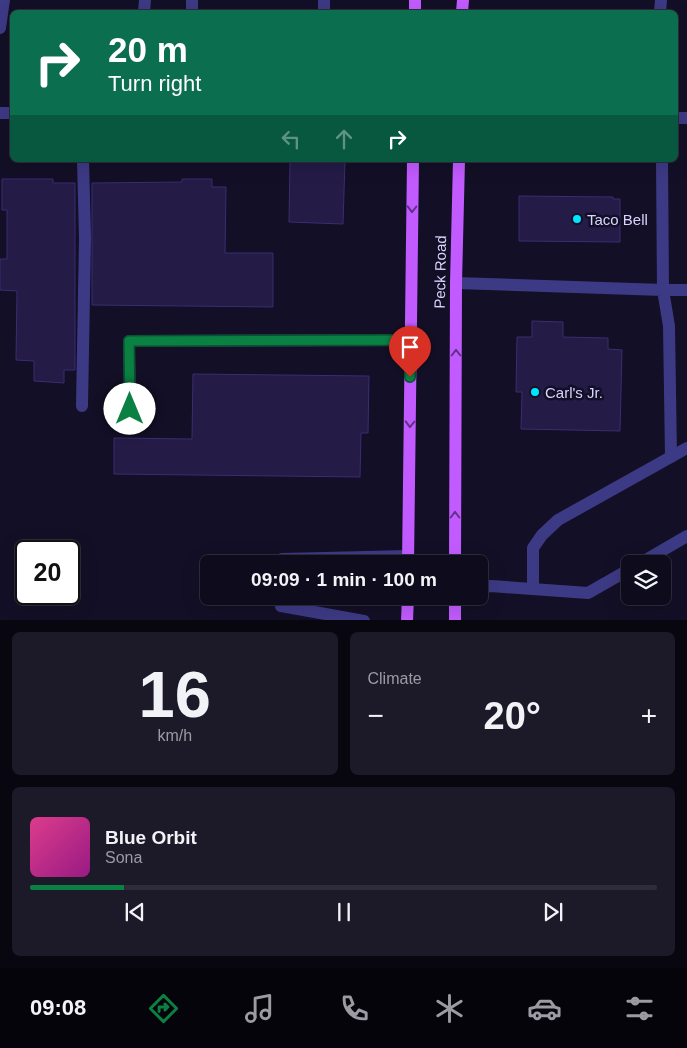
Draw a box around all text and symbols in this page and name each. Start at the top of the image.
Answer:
icon: right [25,30,90,95]
text: 20 m [108,30,188,69]
text: Turn right [108,71,201,96]
icon: left [277,125,305,153]
icon: ahead [330,125,358,153]
icon: right [383,125,411,153]
one-way arrow [407,205,417,213]
place label: Taco Bell [587,211,648,228]
marker: Taco Bell [571,213,583,225]
street label: Peck Road [431,235,449,309]
pin [389,326,431,377]
icon: arrive [396,333,424,361]
one-way arrow [451,348,461,356]
position arrow [103,382,155,434]
place label: Carl's Jr. [545,384,603,401]
marker: Carl's Jr. [529,386,541,398]
one-way arrow [405,420,415,428]
one-way arrow [450,511,460,518]
speed limit sign: 20 [15,540,80,605]
map controls [621,555,671,605]
button: layers [621,555,671,605]
text: 09:09 · 1 min · 100 m [251,569,437,590]
text: 16 [139,658,211,731]
text: Climate [368,670,422,687]
text: 20° [484,695,541,737]
text: − [368,700,384,731]
text: + [641,700,657,731]
text: km/h [157,727,192,744]
text: Blue Orbit [105,827,197,848]
text: Sona [105,849,142,866]
icon: previous [121,898,149,926]
icon: pause [330,898,358,926]
icon: next [539,898,567,926]
icon: directions [146,991,181,1026]
icon: music [242,991,277,1026]
icon: phone [337,991,372,1026]
icon: climate [432,991,467,1026]
icon: car [527,991,562,1026]
icon: filters [622,991,657,1026]
text: 09:08 [30,995,86,1020]

